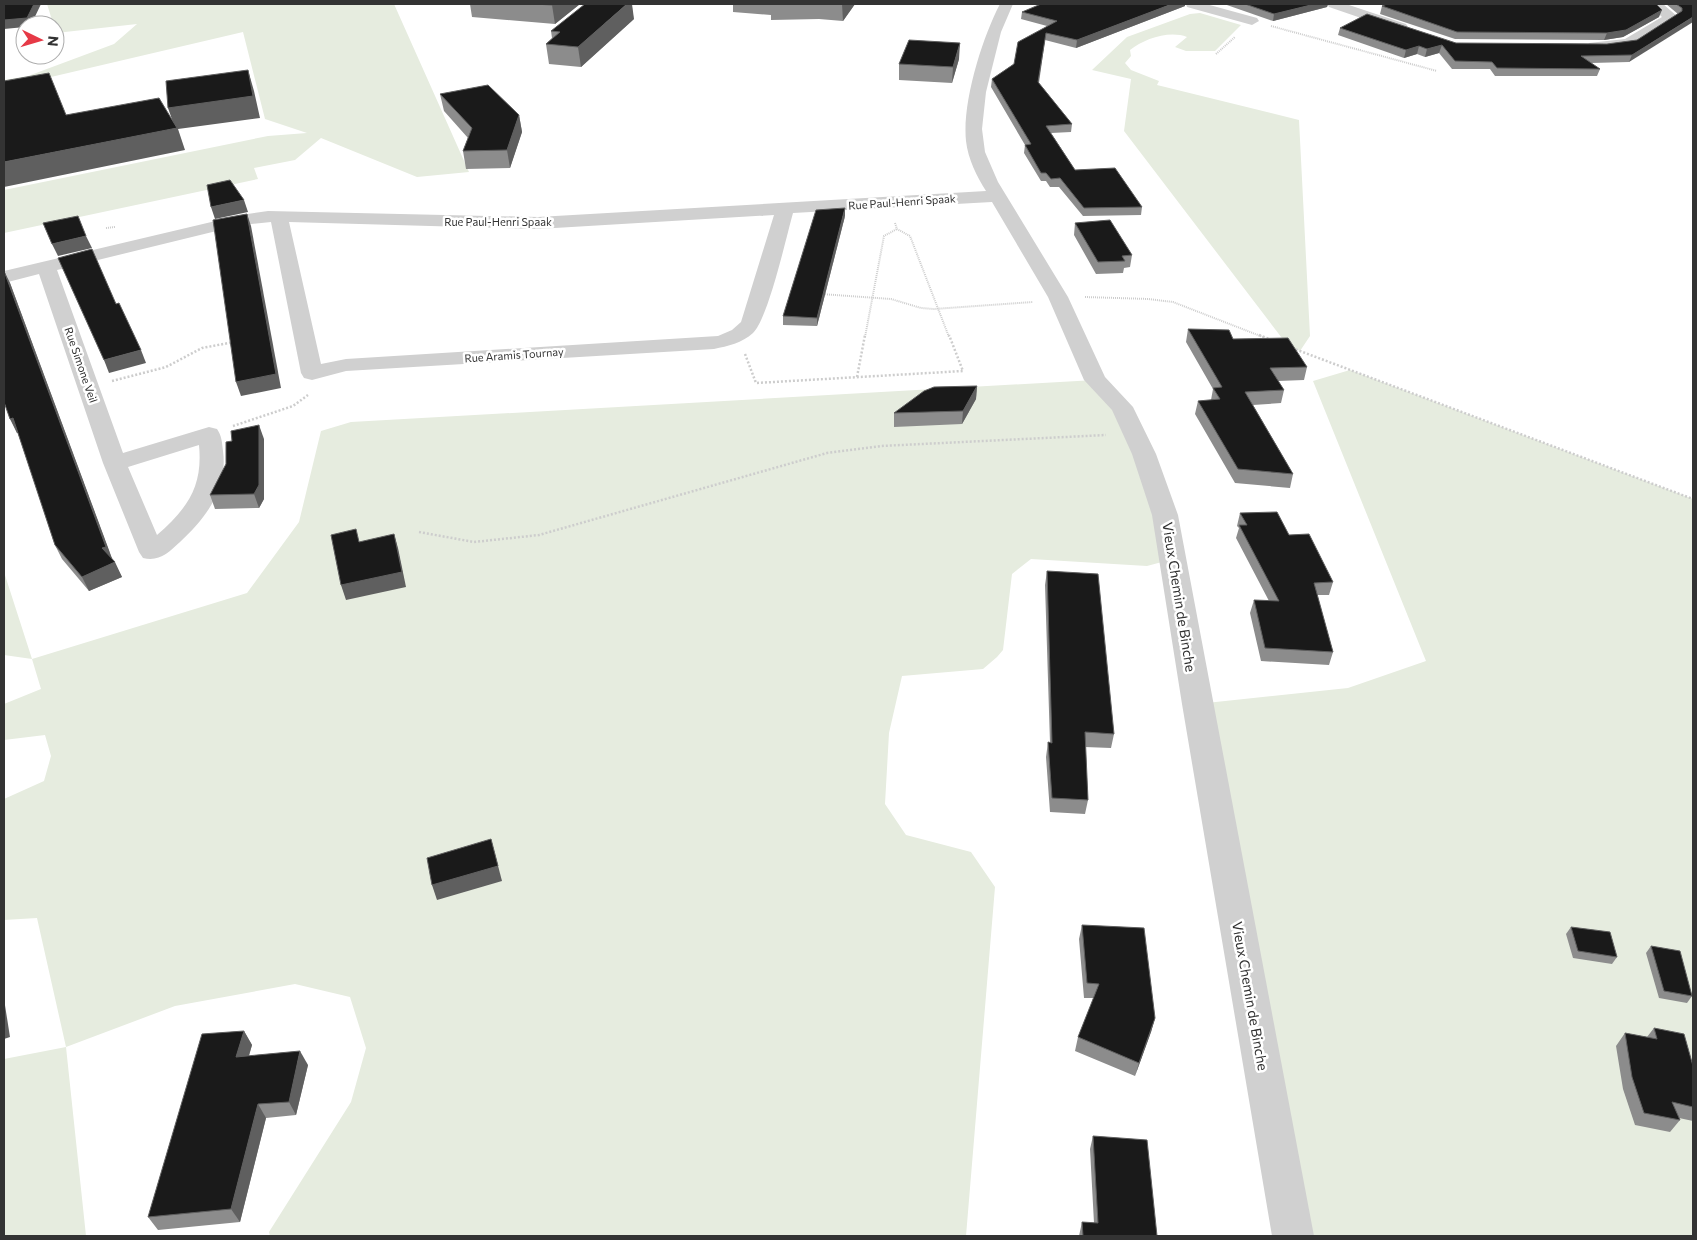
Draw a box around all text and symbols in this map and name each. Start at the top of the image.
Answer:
north arrow [15,15,65,65]
text: N [45,35,62,47]
street label: Rue Paul-Henri Spaak [848,191,956,212]
street label: Rue Paul-Henri Spaak [444,215,552,228]
street label: Rue Simone Veil [62,325,101,404]
street label: Rue Aramis Tournay [464,345,564,364]
street label: Vieux Chemin de Binche [1159,521,1200,673]
street label: Vieux Chemin de Binche [1229,920,1272,1072]

